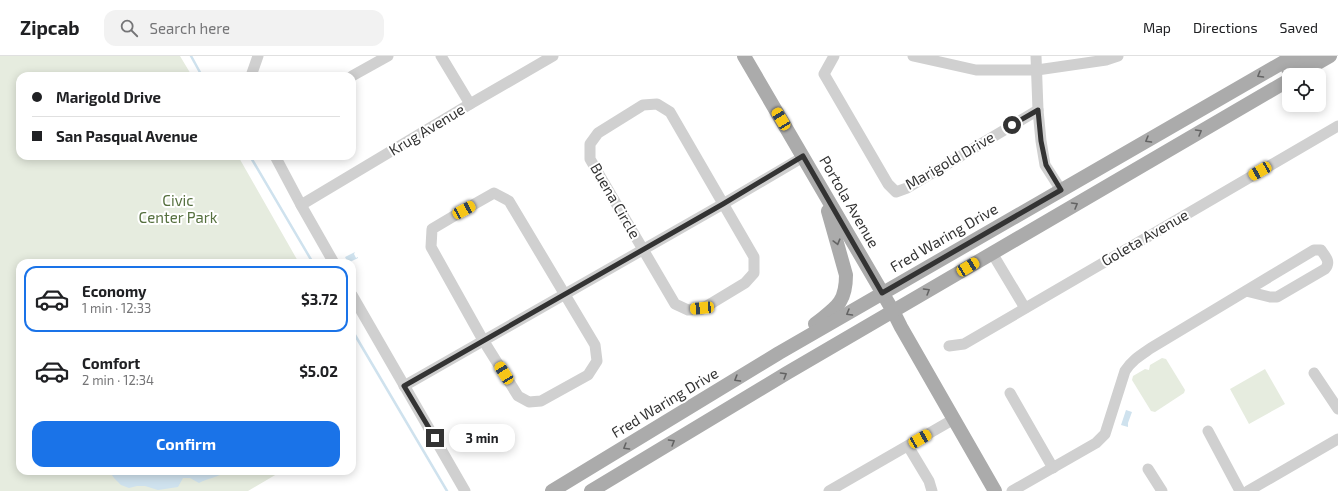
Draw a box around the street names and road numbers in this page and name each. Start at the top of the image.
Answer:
street label: Krug Avenue [385,100,468,159]
street label: Marigold Drive [902,127,997,193]
street label: Portola Avenue [816,152,884,251]
street label: Buena Circle [587,160,645,241]
street label: Fred Waring Drive [886,199,1001,275]
street label: Goleta Avenue [1098,205,1191,269]
street label: Fred Waring Drive [608,363,721,441]

